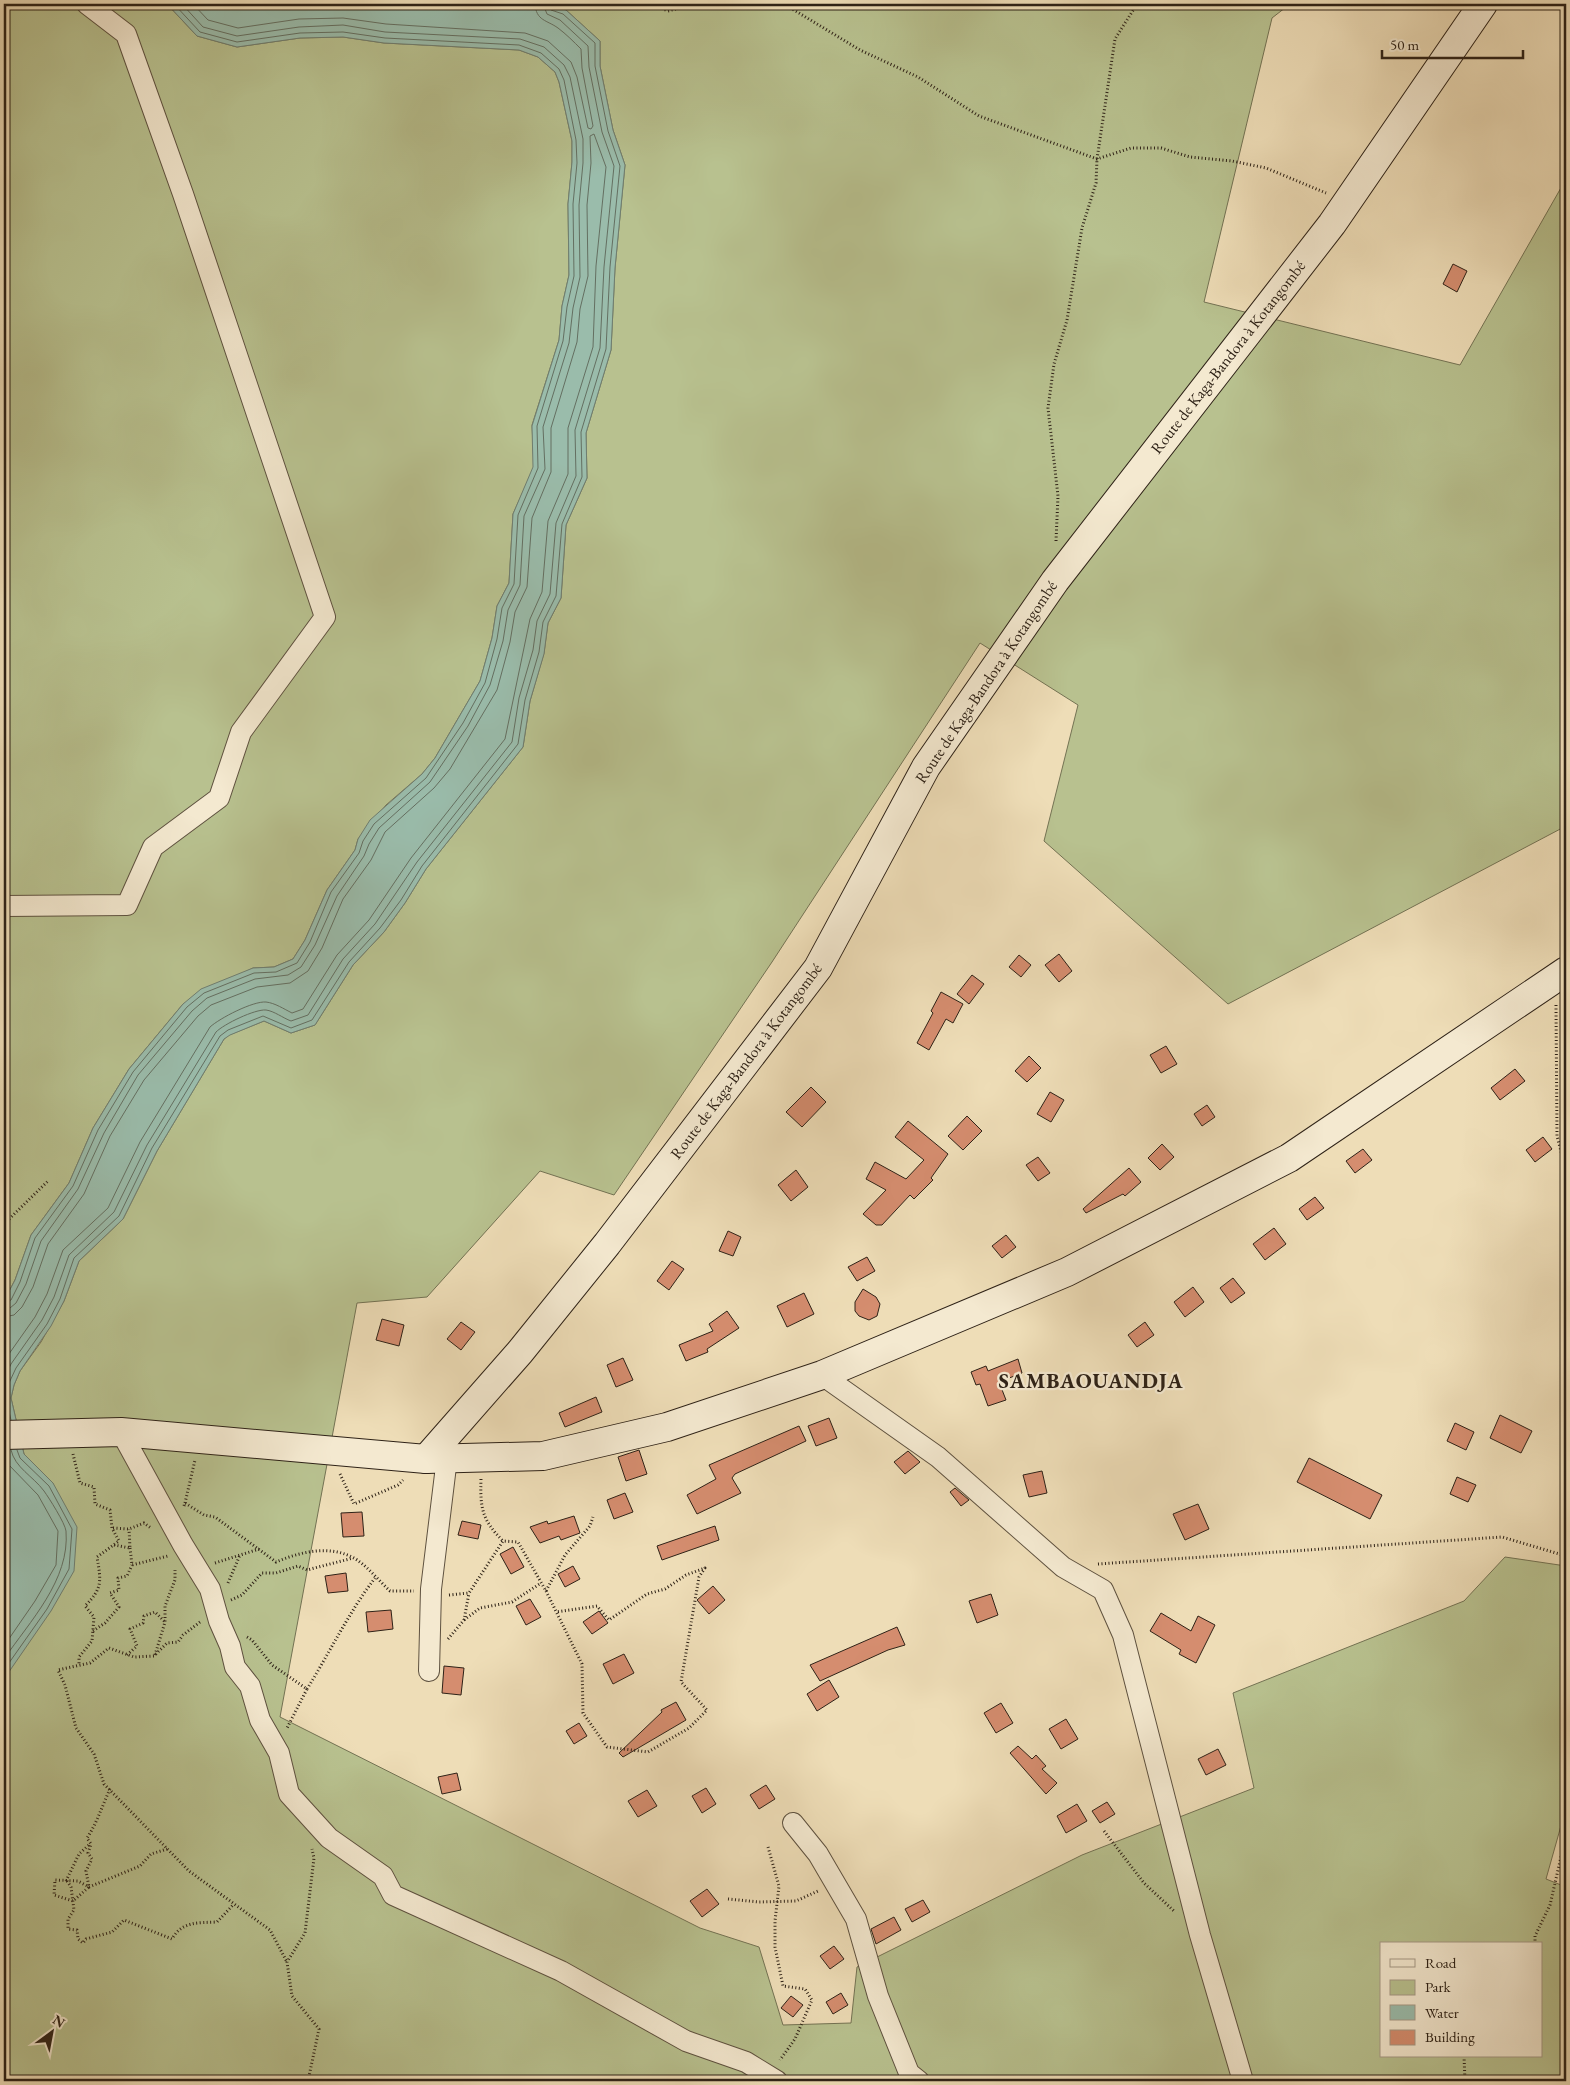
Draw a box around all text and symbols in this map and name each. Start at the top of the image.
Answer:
scale bar [1382,28,1524,60]
text: 50 m [1390,35,1419,54]
street label: Route de Kaga-Bandora à Kotangombé [1146,256,1310,458]
street label: Route de Kaga-Bandora à Kotangombé [910,577,1062,787]
street label: Route de Kaga-Bandora à Kotangombé [665,959,827,1163]
district label: SAMBAOUANDJA [998,1367,1184,1394]
legend [1380,1942,1542,2058]
text: Road [1425,1953,1457,1972]
text: Park [1425,1977,1452,1996]
text: Water [1425,2003,1459,2022]
north arrow [28,2008,78,2058]
text: N [49,2010,69,2032]
text: Building [1425,2027,1475,2046]

